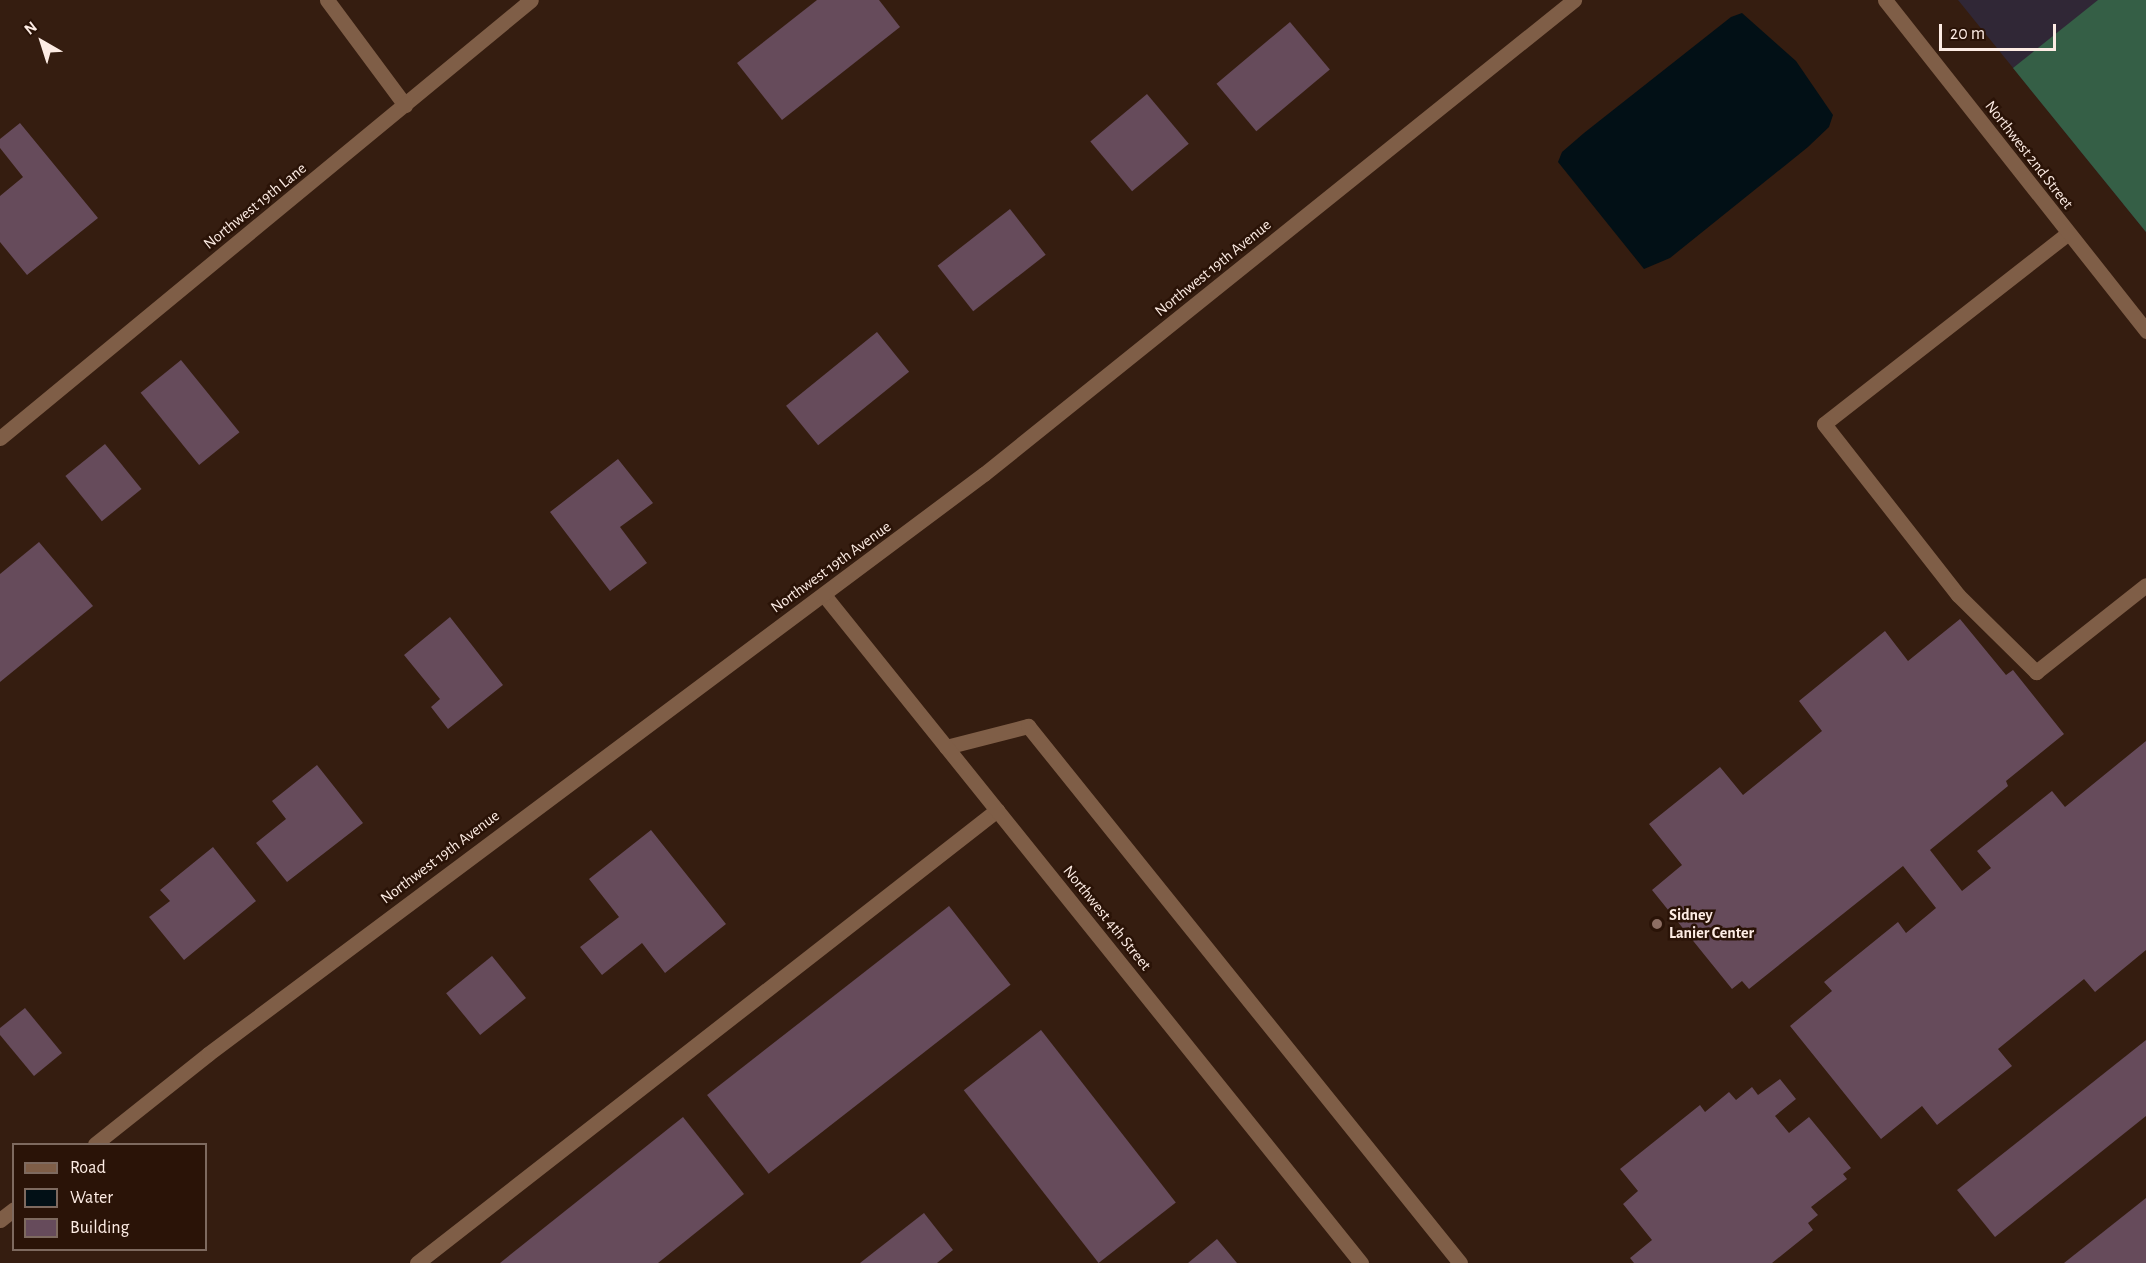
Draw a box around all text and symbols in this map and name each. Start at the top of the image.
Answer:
north arrow [12,12,72,72]
scale bar [1942,12,2059,50]
text: N [21,18,40,38]
text: 20 m [1950,25,1985,43]
street label: Northwest 2nd Street [1981,97,2077,213]
street label: Northwest 19th Lane [200,159,310,253]
street label: Northwest 19th Avenue [1151,215,1275,321]
street label: Northwest 19th Avenue [767,517,895,617]
street label: Northwest 19th Avenue [377,806,503,908]
street label: Northwest 4th Street [1059,862,1155,974]
place label: Sidney Lanier Center [1669,905,1754,943]
marker: Sidney Lanier Center [1650,917,1664,931]
legend [12,1143,207,1251]
text: Road [70,1159,106,1177]
text: Water [70,1189,113,1207]
text: Building [70,1219,129,1237]

